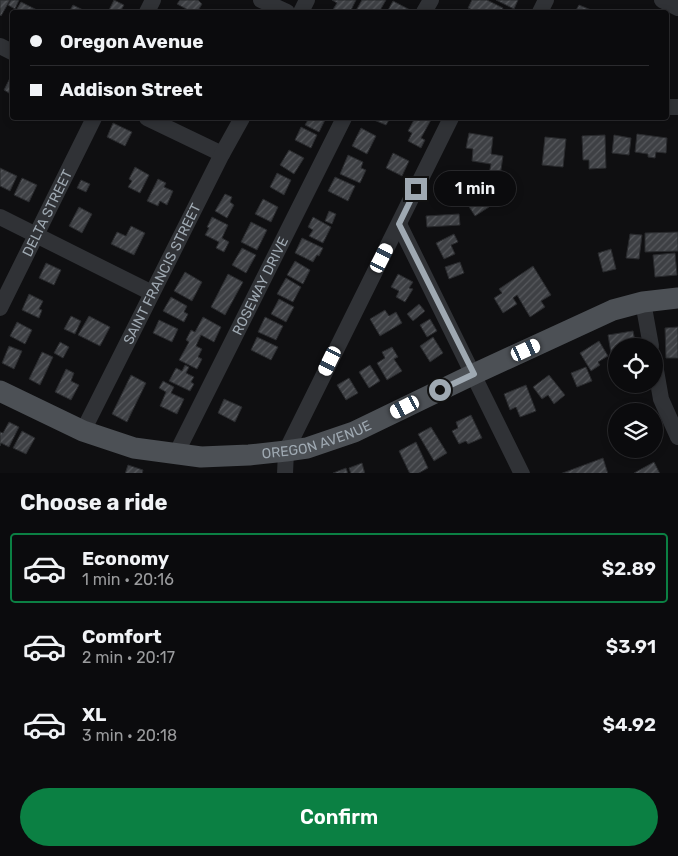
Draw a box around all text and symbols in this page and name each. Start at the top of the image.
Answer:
text: Oregon Avenue [60,30,204,53]
text: Addison Street [60,78,203,101]
street label: DELTA STREET [19,167,76,259]
callout: 1 min [434,172,516,206]
route end [405,178,427,200]
text: 1 min [455,179,495,198]
street label: SAINT FRANCIS STREET [120,201,205,347]
street label: ROSEWAY DRIVE [229,234,292,338]
car [368,241,395,275]
car [509,337,542,363]
map controls [608,338,663,458]
button: locate [608,338,663,393]
car [316,344,343,378]
route start [429,379,451,401]
car [388,394,421,420]
button: layers [608,403,663,458]
street label: OREGON AVENUE [261,417,374,463]
text: Choose a ride [20,489,167,516]
icon: car [22,546,67,591]
text: Economy [82,547,169,570]
text: $2.89 [602,557,656,580]
text: 1 min · 20:16 [82,570,174,589]
icon: car [22,624,67,669]
text: Comfort [82,625,162,648]
text: $3.91 [606,635,656,658]
text: 2 min · 20:17 [82,648,175,667]
icon: car [22,702,67,747]
text: XL [82,703,106,726]
text: $4.92 [603,713,656,736]
text: 3 min · 20:18 [82,726,177,745]
button: Confirm [20,788,658,846]

